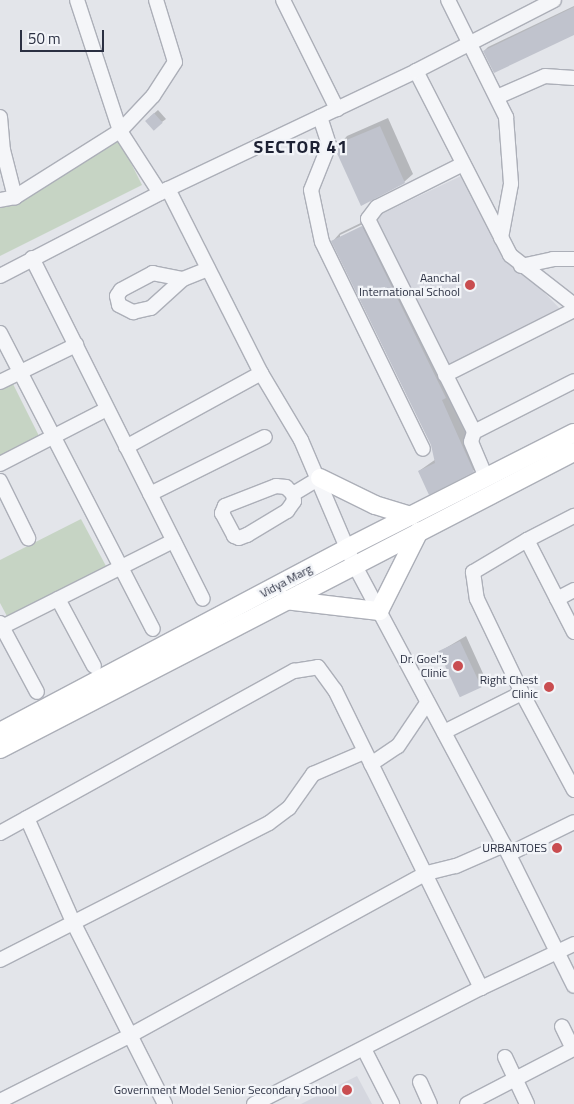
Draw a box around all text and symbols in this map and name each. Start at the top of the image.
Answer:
scale bar [22,20,106,52]
text: 50 m [28,27,61,50]
district label: SECTOR 41 [252,136,350,158]
place label: Aanchal International School [359,271,460,299]
marker: Aanchal International School [464,279,476,291]
street label: Vidya Marg [258,561,314,601]
place label: Dr. Goel's Clinic [400,652,447,680]
marker: Dr. Goel's Clinic [451,659,465,673]
place label: Right Chest Clinic [480,673,538,701]
marker: Right Chest Clinic [542,680,556,694]
place label: URBANTOES [482,841,547,855]
marker: URBANTOES [551,842,563,854]
place label: Government Model Senior Secondary School [114,1083,337,1097]
marker: Government Model Senior Secondary School [341,1084,353,1096]

